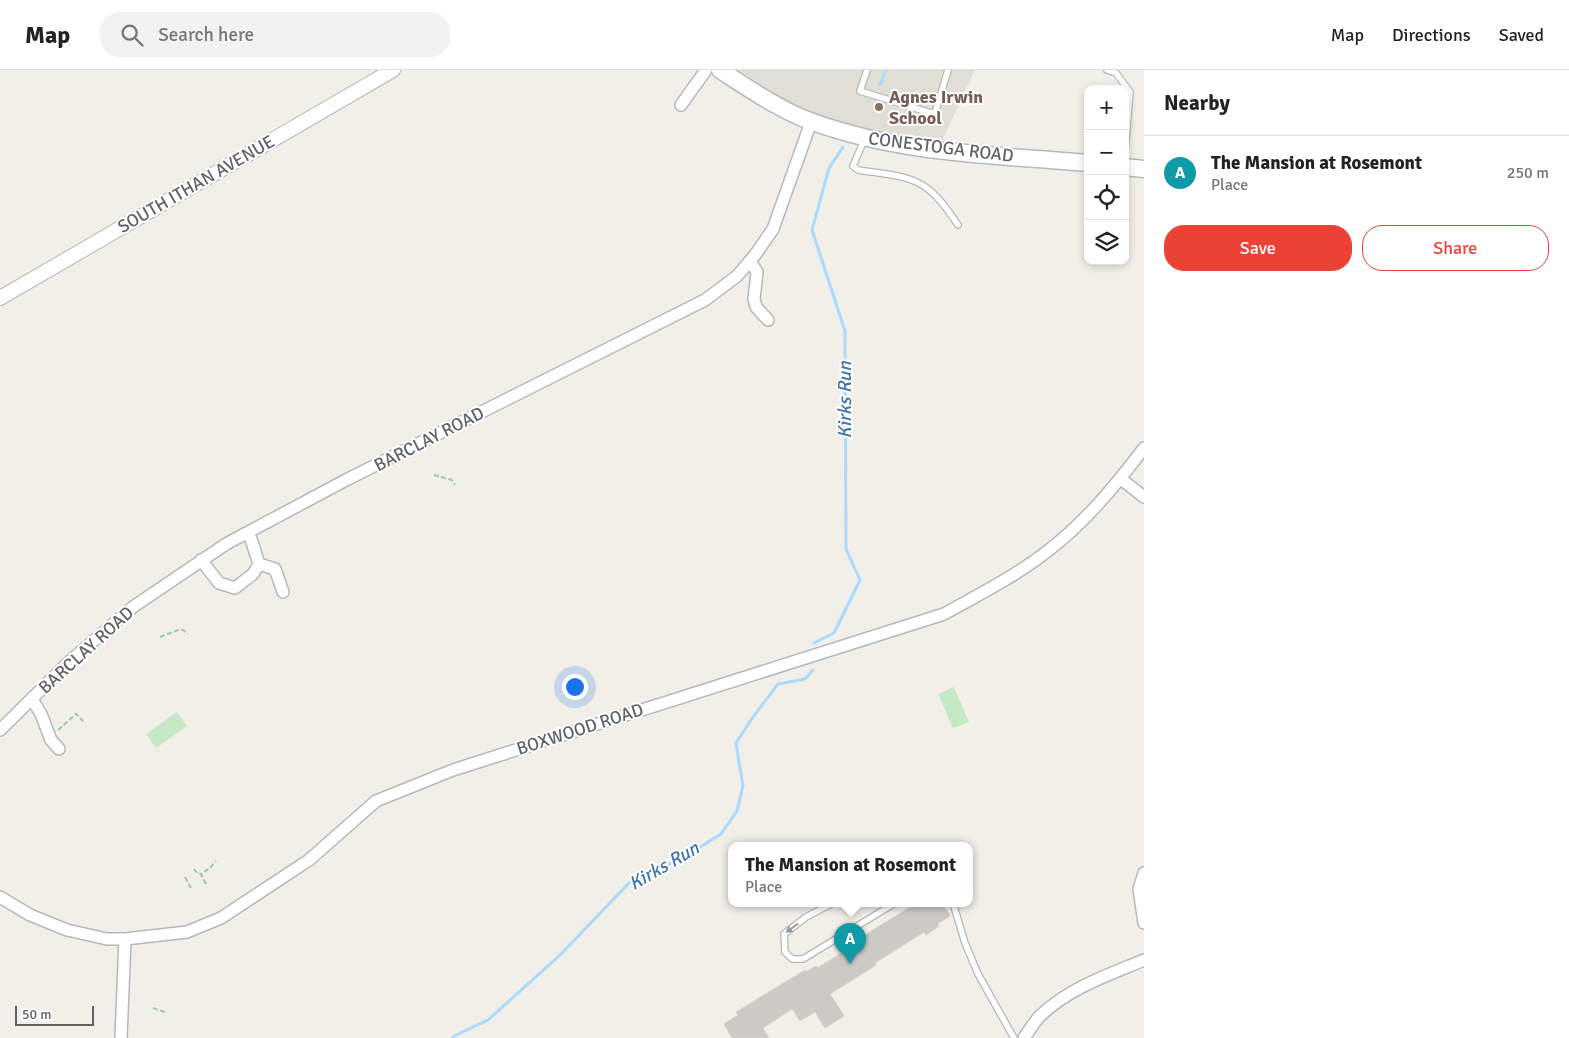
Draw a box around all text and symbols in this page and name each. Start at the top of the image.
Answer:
search box [100,12,450,57]
text: Map [25,20,70,50]
icon: search [118,21,146,49]
text: Search here [158,23,254,47]
text: Map [1331,24,1364,46]
text: Directions [1392,24,1471,46]
text: Saved [1499,24,1544,46]
map controls [1084,85,1129,265]
button: + [1084,85,1129,130]
place label: Agnes Irwin School [889,86,983,129]
text: Nearby [1164,90,1230,116]
marker: Agnes Irwin School [873,101,885,113]
street label: CONESTOGA ROAD [867,127,1015,167]
street label: SOUTH ITHAN AVENUE [114,130,278,238]
button: − [1084,130,1129,175]
text: The Mansion at Rosemont [1211,151,1422,175]
text: A [1175,163,1185,183]
text: 250 m [1507,163,1549,183]
button: locate [1084,175,1129,220]
text: Place [1211,175,1248,195]
button: layers [1084,220,1129,265]
button: Save [1164,225,1352,271]
button: Share [1362,225,1549,271]
water label: Kirks Run [833,361,857,439]
street label: BARCLAY ROAD [370,402,488,476]
street label: BARCLAY ROAD [34,602,138,698]
your location [562,674,588,700]
street label: BOXWOOD ROAD [514,698,646,760]
water label: Kirks Run [625,836,704,896]
popup [728,842,973,907]
text: The Mansion at Rosemont [745,853,956,877]
text: Place [745,877,782,897]
one-way arrow [785,923,799,933]
pin: A [834,923,866,964]
scale bar [15,1003,94,1026]
text: 50 m [22,1006,51,1023]

